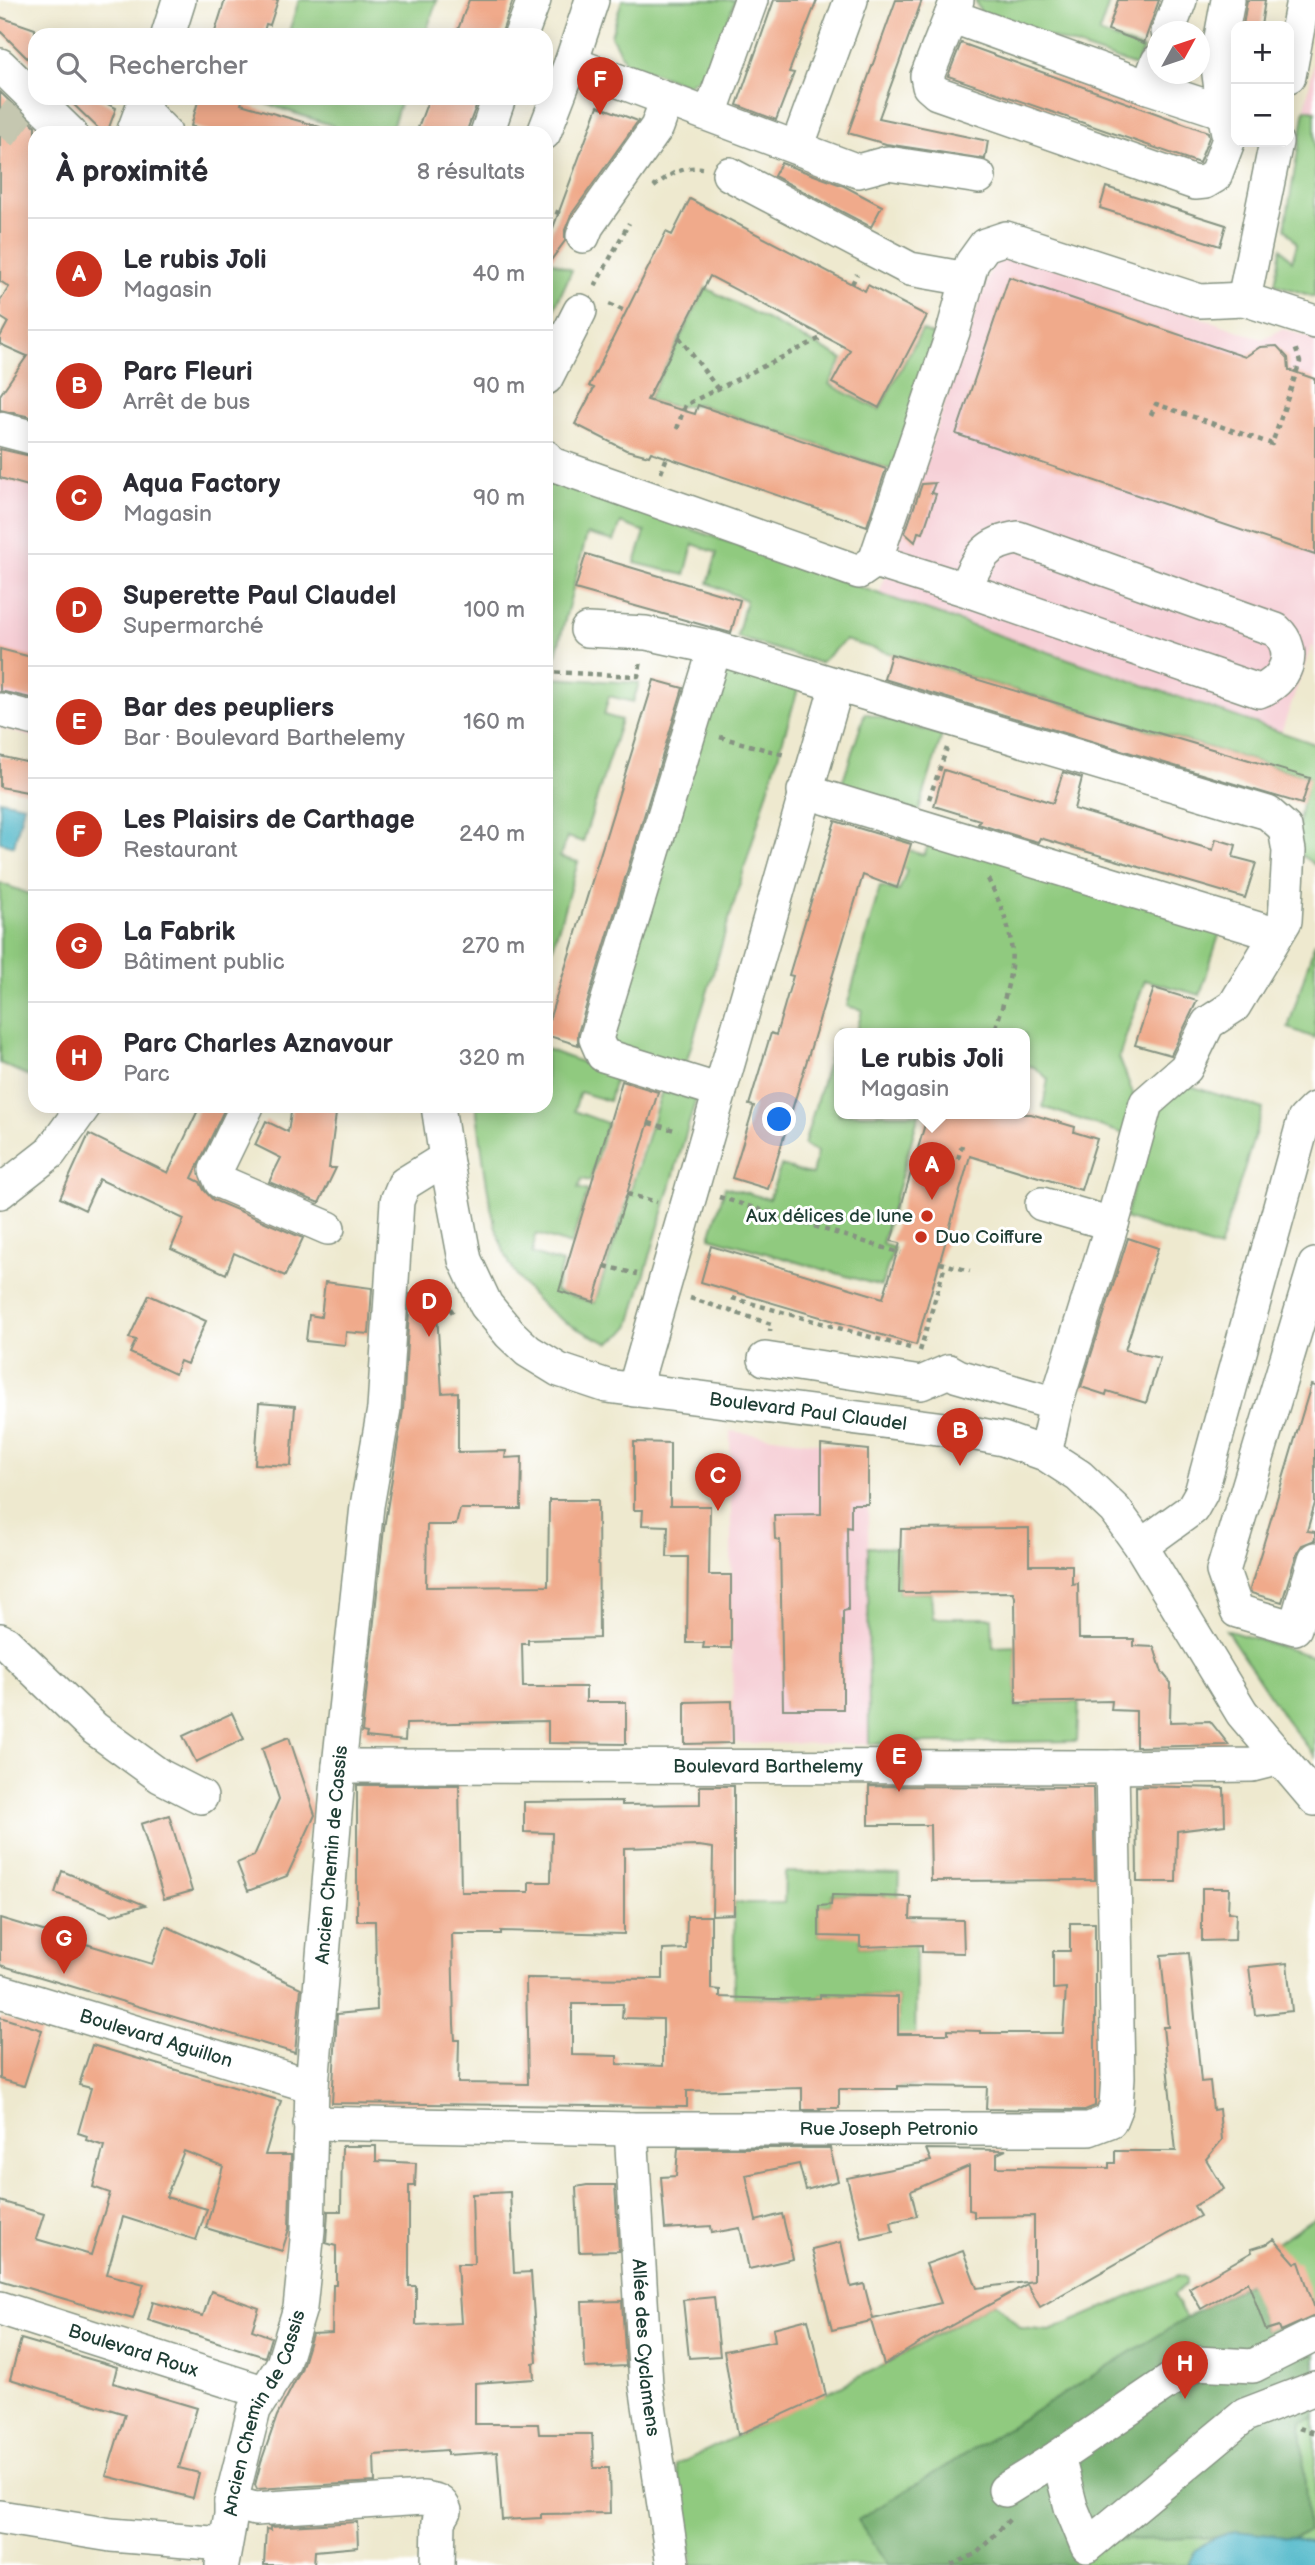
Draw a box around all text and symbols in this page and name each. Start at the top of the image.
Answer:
north arrow [1147,21,1210,84]
map controls [1231,21,1294,147]
button: + [1231,21,1294,84]
search box [28,28,553,105]
icon: search [52,48,90,86]
text: Rechercher [108,51,247,82]
pin: F [577,57,623,115]
button: − [1231,84,1294,147]
text: À proximité [56,154,208,190]
text: 8 résultats [417,158,525,186]
text: Le rubis Joli [123,245,267,276]
text: A [72,260,86,288]
text: 40 m [472,260,525,288]
text: Magasin [123,276,212,304]
text: Parc Fleuri [123,357,253,388]
text: B [71,372,87,400]
text: 90 m [473,372,525,400]
text: Arrêt de bus [123,388,250,416]
text: Aqua Factory [123,469,280,500]
text: C [71,484,87,512]
text: 90 m [473,484,525,512]
text: Magasin [123,500,212,528]
text: Superette Paul Claudel [123,581,396,612]
text: D [71,596,87,624]
text: 100 m [464,596,525,624]
text: Supermarché [123,612,264,640]
text: Bar des peupliers [123,693,334,724]
text: E [72,708,86,736]
text: 160 m [463,708,525,736]
text: Bar · Boulevard Barthelemy [123,724,405,752]
text: Les Plaisirs de Carthage [123,805,415,836]
text: F [72,820,86,848]
text: 240 m [459,820,525,848]
text: Restaurant [123,836,237,864]
text: La Fabrik [123,917,235,948]
text: G [71,932,87,960]
text: 270 m [461,932,525,960]
text: Bâtiment public [123,948,285,976]
popup [834,1028,1030,1119]
text: Parc Charles Aznavour [123,1029,393,1060]
text: H [70,1044,88,1072]
text: 320 m [459,1044,525,1072]
text: Le rubis Joli [860,1044,1004,1075]
text: Parc [123,1060,170,1088]
text: Magasin [860,1075,949,1103]
your location [762,1102,796,1136]
pin: A [909,1142,955,1200]
place label: Aux délices de lune [746,1205,913,1228]
marker: Aux délices de lune [919,1208,935,1224]
place label: Duo Coiffure [935,1226,1042,1249]
marker: Duo Coiffure [913,1229,929,1245]
pin: D [406,1279,452,1337]
street label: Boulevard Paul Claudel [708,1388,908,1436]
pin: B [937,1408,983,1466]
pin: C [695,1453,741,1511]
pin: E [876,1734,922,1792]
street label: Ancien Chemin de Cassis [311,1744,353,1965]
street label: Boulevard Barthelemy [673,1755,863,1778]
pin: G [41,1916,87,1974]
street label: Boulevard Aguillon [77,2004,235,2073]
street label: Rue Joseph Petronio [800,2118,978,2141]
street label: Allée des Cyclamens [627,2258,665,2438]
street label: Ancien Chemin de Cassis [219,2307,310,2517]
street label: Boulevard Roux [65,2319,201,2382]
pin: H [1162,2341,1208,2399]

